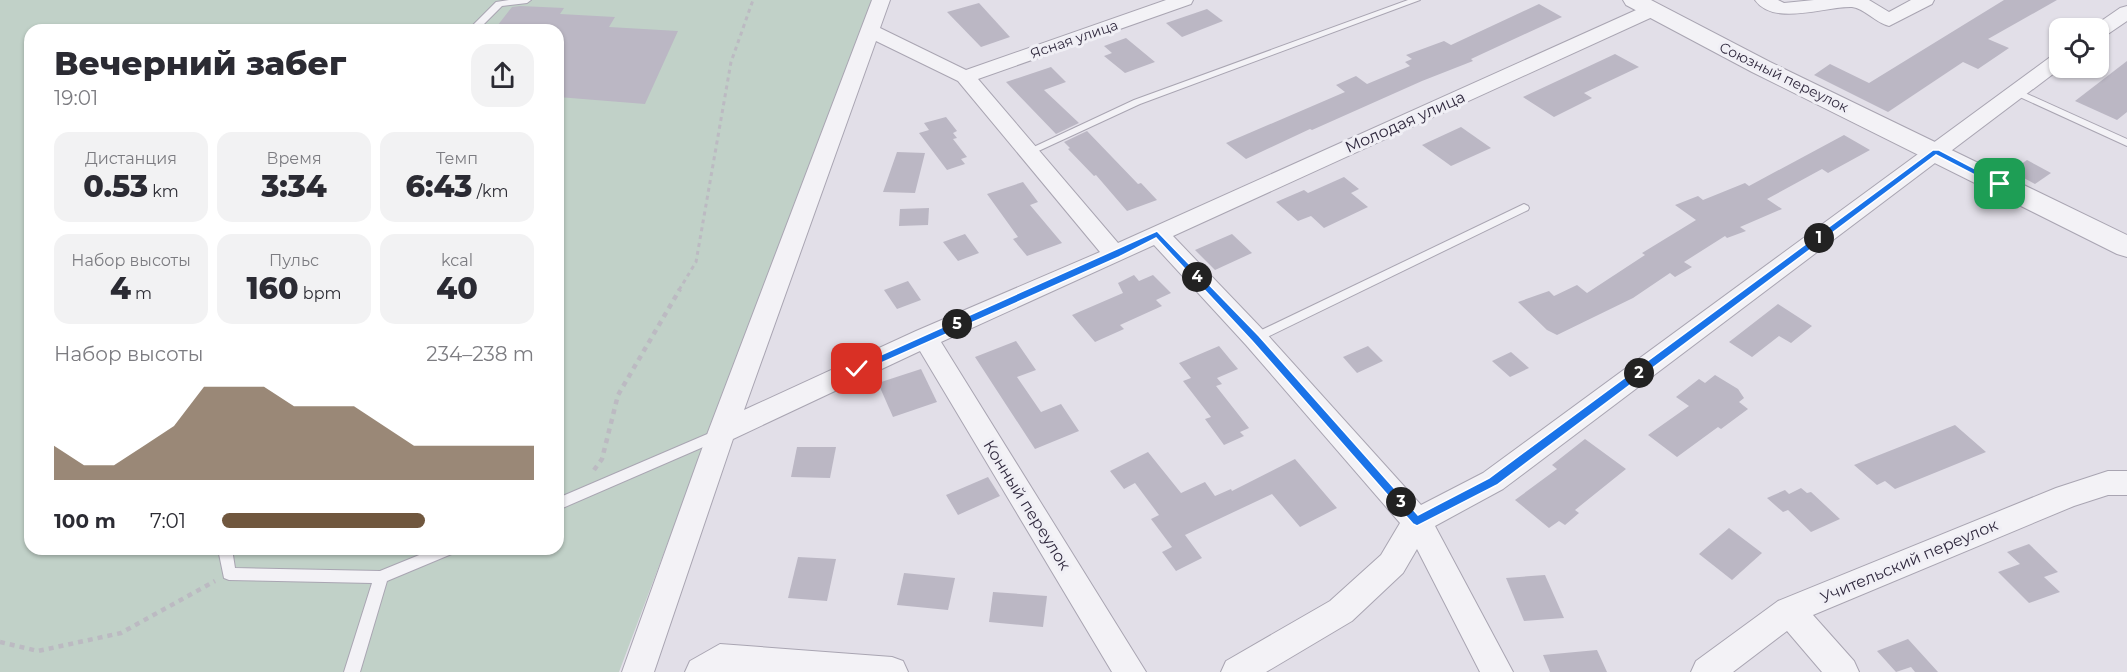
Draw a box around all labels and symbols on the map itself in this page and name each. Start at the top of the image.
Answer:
street label: Ясная улица [1028,16,1120,62]
street label: Союзный переулок [1716,38,1852,116]
street label: Молодая улица [1342,87,1468,157]
pin [1974,158,2025,209]
pin: 1 [1804,223,1834,253]
pin: 4 [1182,262,1212,292]
pin: 5 [942,309,972,339]
pin [831,343,882,394]
pin: 2 [1624,358,1654,388]
street label: Конный переулок [979,436,1075,574]
pin: 3 [1386,487,1416,517]
street label: Учительский переулок [1817,515,2001,607]

